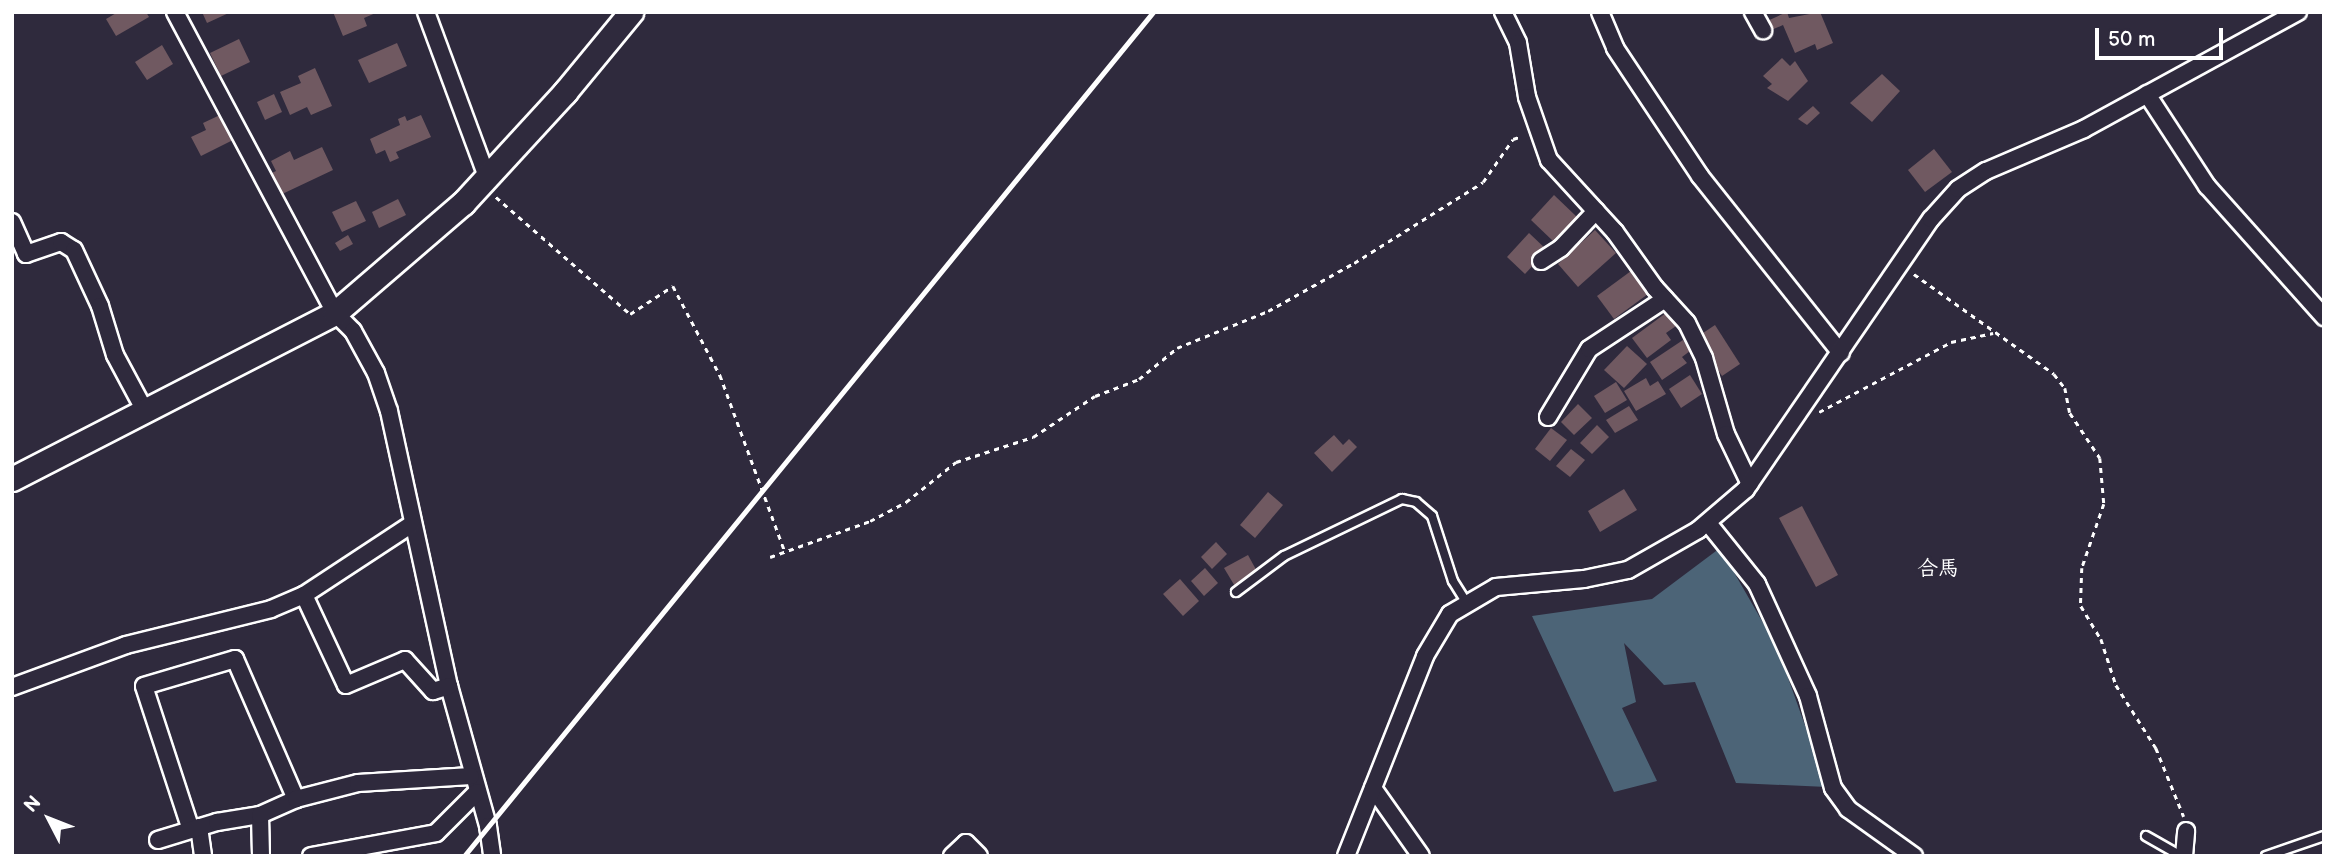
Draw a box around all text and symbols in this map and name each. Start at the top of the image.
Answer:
scale bar [2098,14,2226,58]
text: 50 m [2108,27,2155,52]
district label: 合馬 [1917,556,1959,582]
north arrow [14,784,84,854]
text: N [20,792,46,818]

